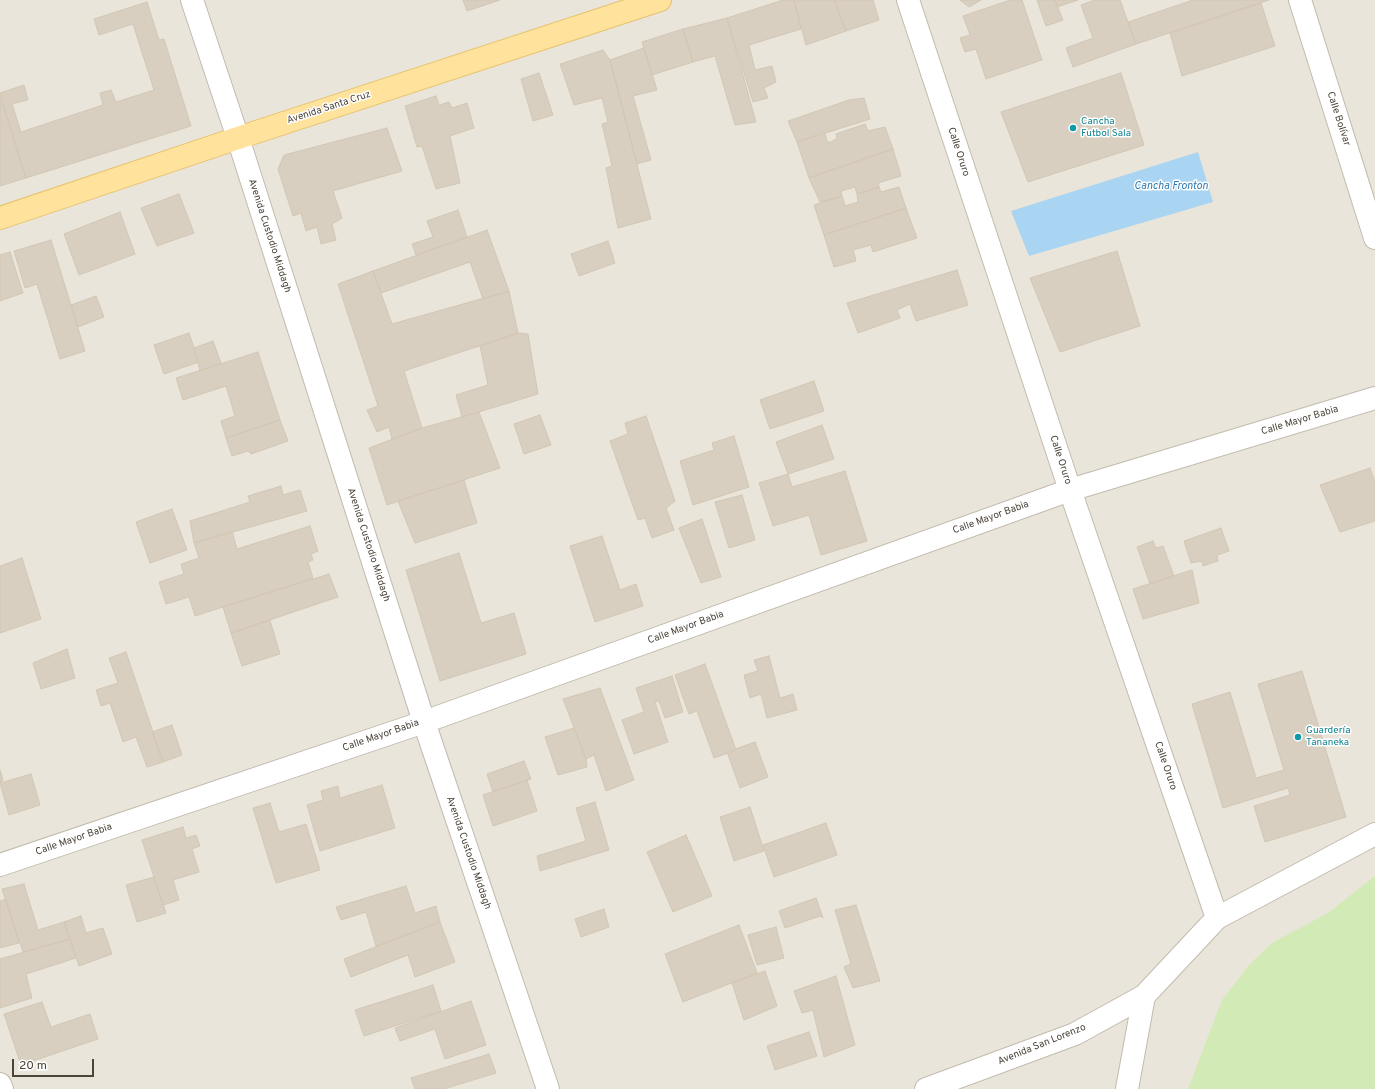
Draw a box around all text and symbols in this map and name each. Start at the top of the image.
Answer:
street label: Avenida Santa Cruz [286,89,372,127]
street label: Calle Bolívar [1324,90,1352,148]
place label: Cancha Futbol Sala [1081,116,1131,140]
marker: Cancha Futbol Sala [1068,123,1078,133]
street label: Calle Oruro [944,126,972,178]
street label: Avenida Custodio Middagh [245,178,293,294]
water label: Cancha Fronton [1134,180,1208,194]
street label: Calle Mayor Babia [1260,404,1340,438]
street label: Calle Oruro [1046,434,1074,486]
street label: Avenida Custodio Middagh [344,487,392,603]
street label: Calle Mayor Babia [951,499,1031,537]
street label: Calle Mayor Babia [646,609,726,647]
street label: Calle Mayor Babia [341,717,421,755]
place label: Guardería Tananeka [1306,725,1350,748]
marker: Guardería Tananeka [1293,732,1303,742]
street label: Calle Oruro [1151,740,1179,792]
street label: Avenida Custodio Middagh [443,795,493,911]
street label: Calle Mayor Babia [34,821,114,859]
street label: Avenida San Lorenzo [996,1022,1088,1068]
scale bar [14,1051,96,1077]
text: 20 m [19,1058,47,1074]

